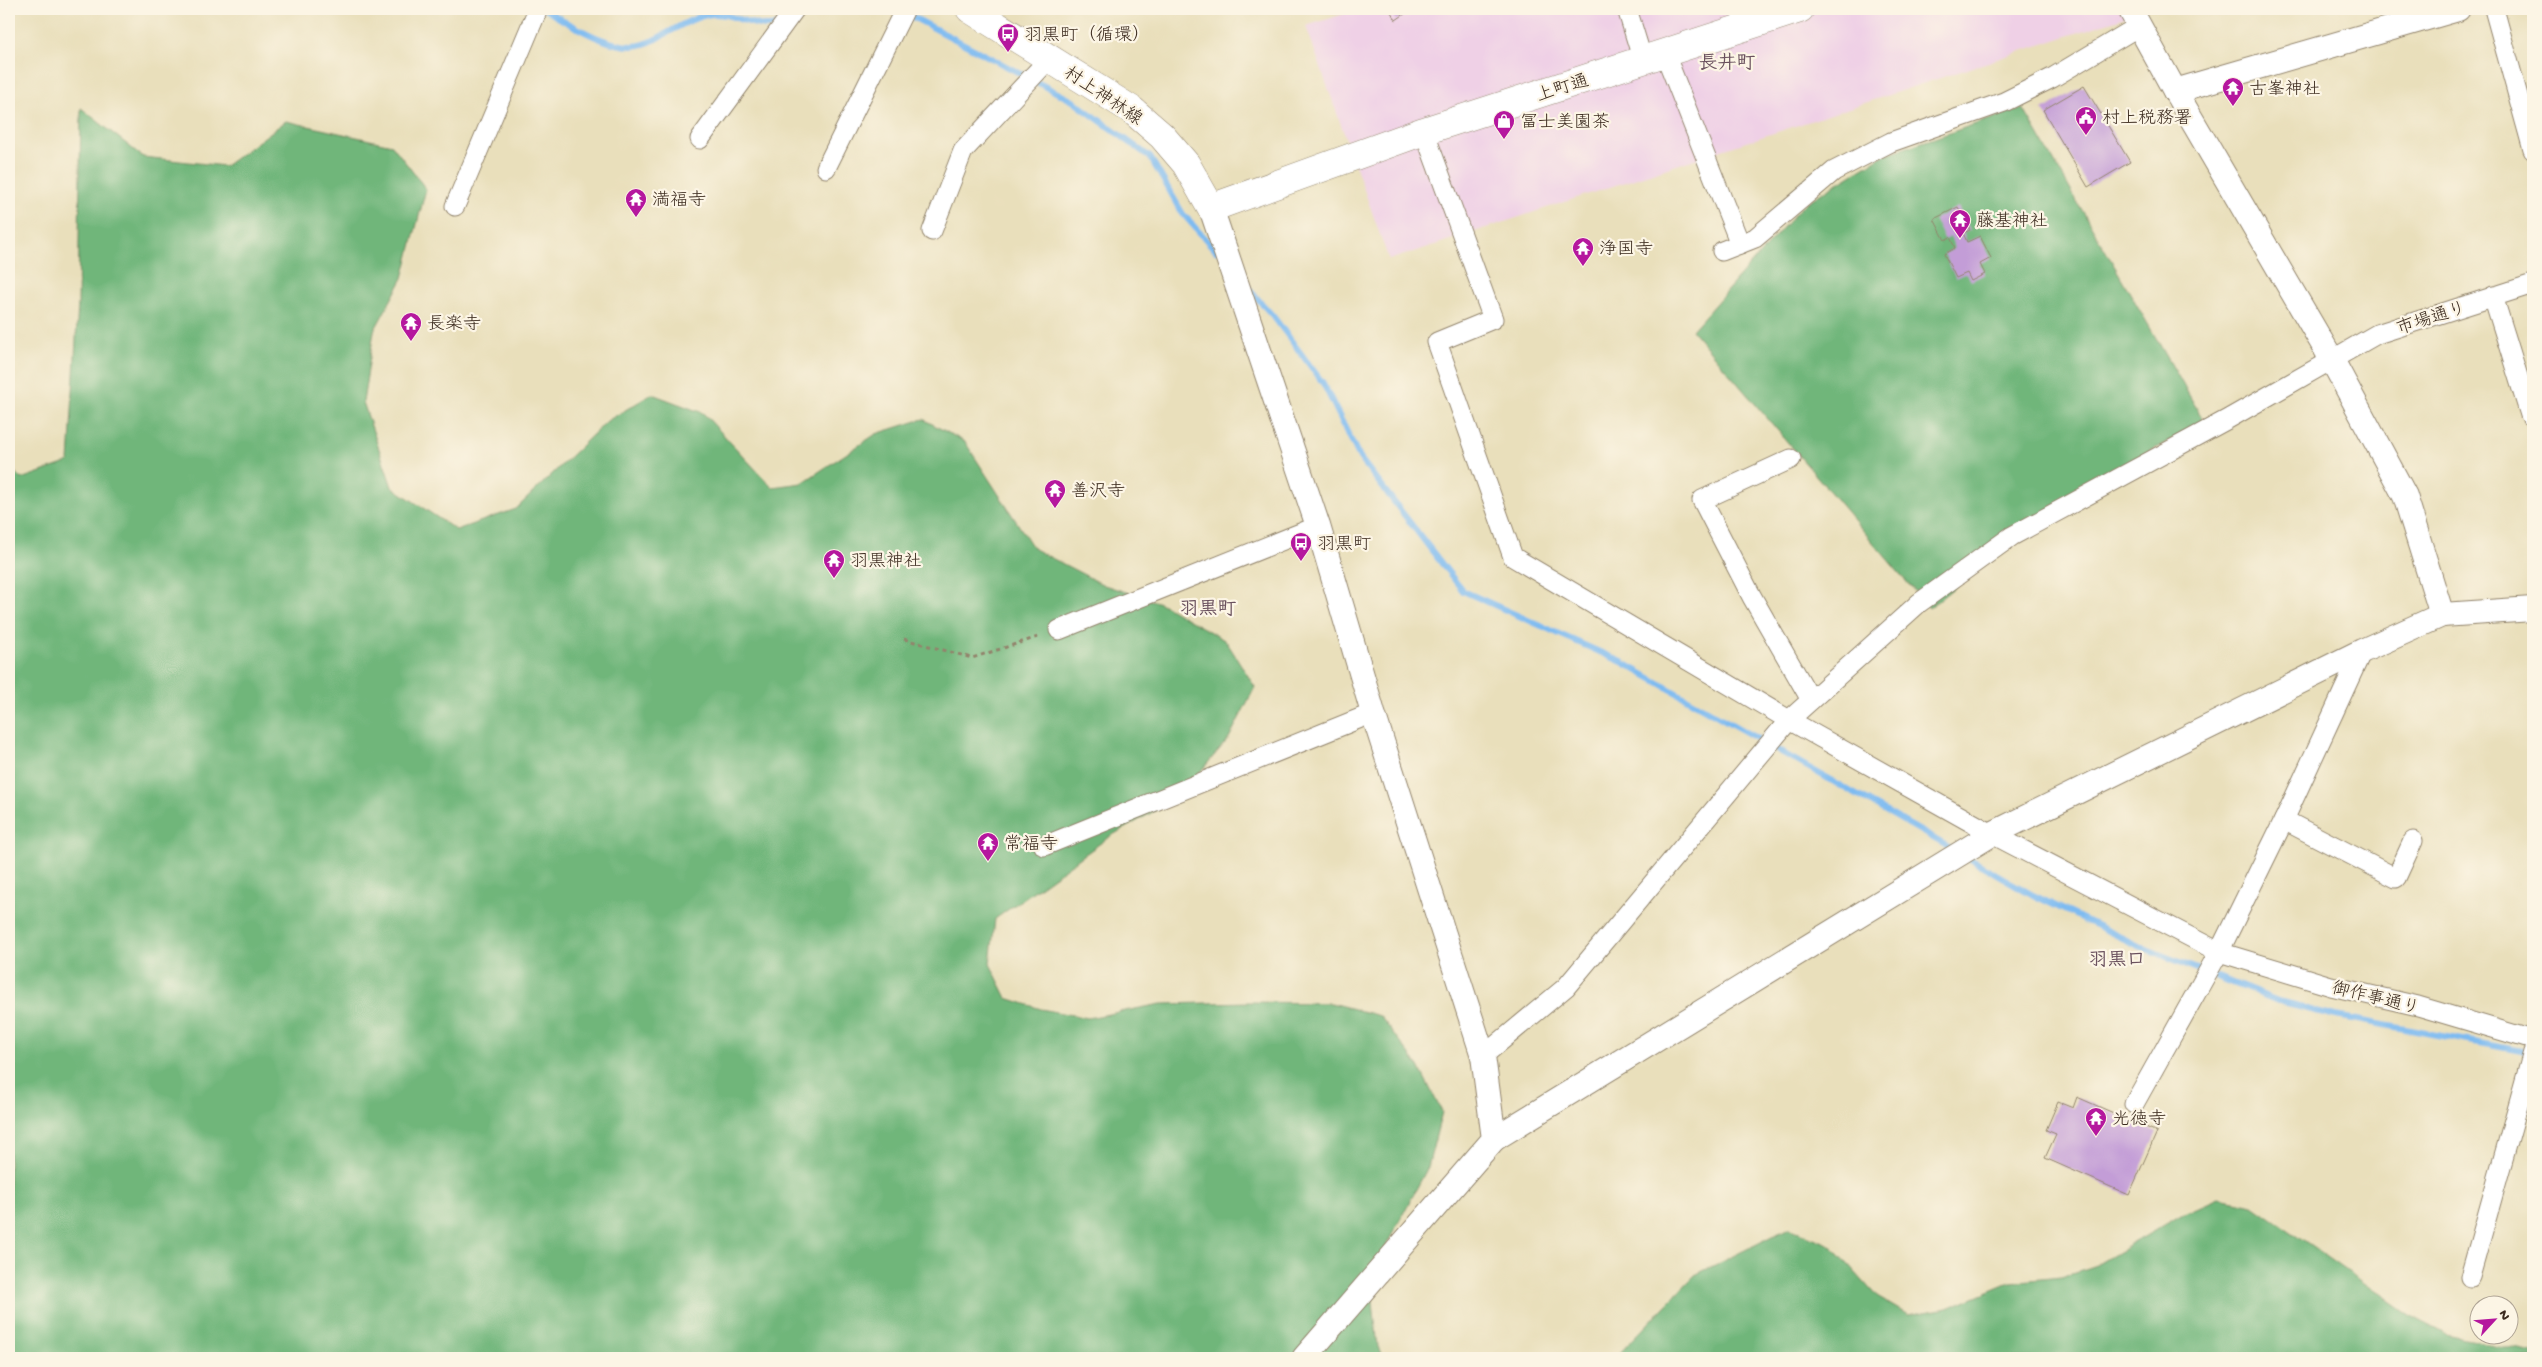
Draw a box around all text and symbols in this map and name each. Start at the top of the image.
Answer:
bus stop icon: 羽黒町（循環） [996,22,1020,53]
place label: 羽黒町（循環） [1024,24,1150,47]
district label: 長井町 [1698,52,1756,76]
street label: 村上神林線 [1059,62,1146,131]
street label: 上町通 [1534,71,1592,108]
temple icon: 古峯神社 [2221,76,2245,107]
place label: 古峯神社 [2249,79,2321,101]
public building icon: 村上税務署 [2074,105,2098,136]
place label: 村上税務署 [2102,108,2192,130]
shop icon: 冨士美園茶 [1492,109,1516,140]
place label: 冨士美園茶 [1520,112,1610,134]
temple icon: 満福寺 [624,187,648,218]
place label: 満福寺 [652,190,706,212]
temple icon: 藤基神社 [1948,208,1972,239]
place label: 藤基神社 [1976,211,2048,233]
temple icon: 浄国寺 [1571,236,1595,267]
place label: 浄国寺 [1599,239,1653,261]
street label: 市場通り [2394,297,2469,340]
temple icon: 長楽寺 [399,311,423,342]
place label: 長楽寺 [427,314,481,336]
temple icon: 善沢寺 [1043,478,1067,509]
place label: 善沢寺 [1071,481,1125,503]
bus stop icon: 羽黒町 [1289,531,1313,562]
place label: 羽黒町 [1317,535,1371,556]
temple icon: 羽黒神社 [822,548,846,579]
place label: 羽黒神社 [850,551,922,573]
district label: 羽黒町 [1179,599,1237,622]
temple icon: 常福寺 [976,831,1000,862]
place label: 常福寺 [1004,834,1058,856]
district label: 羽黒口 [2088,950,2146,973]
street label: 御作事通り [2329,977,2422,1021]
temple icon: 光徳寺 [2084,1106,2108,1137]
place label: 光徳寺 [2112,1109,2166,1131]
north arrow [2470,1294,2520,1344]
text: N [2494,1308,2513,1323]

